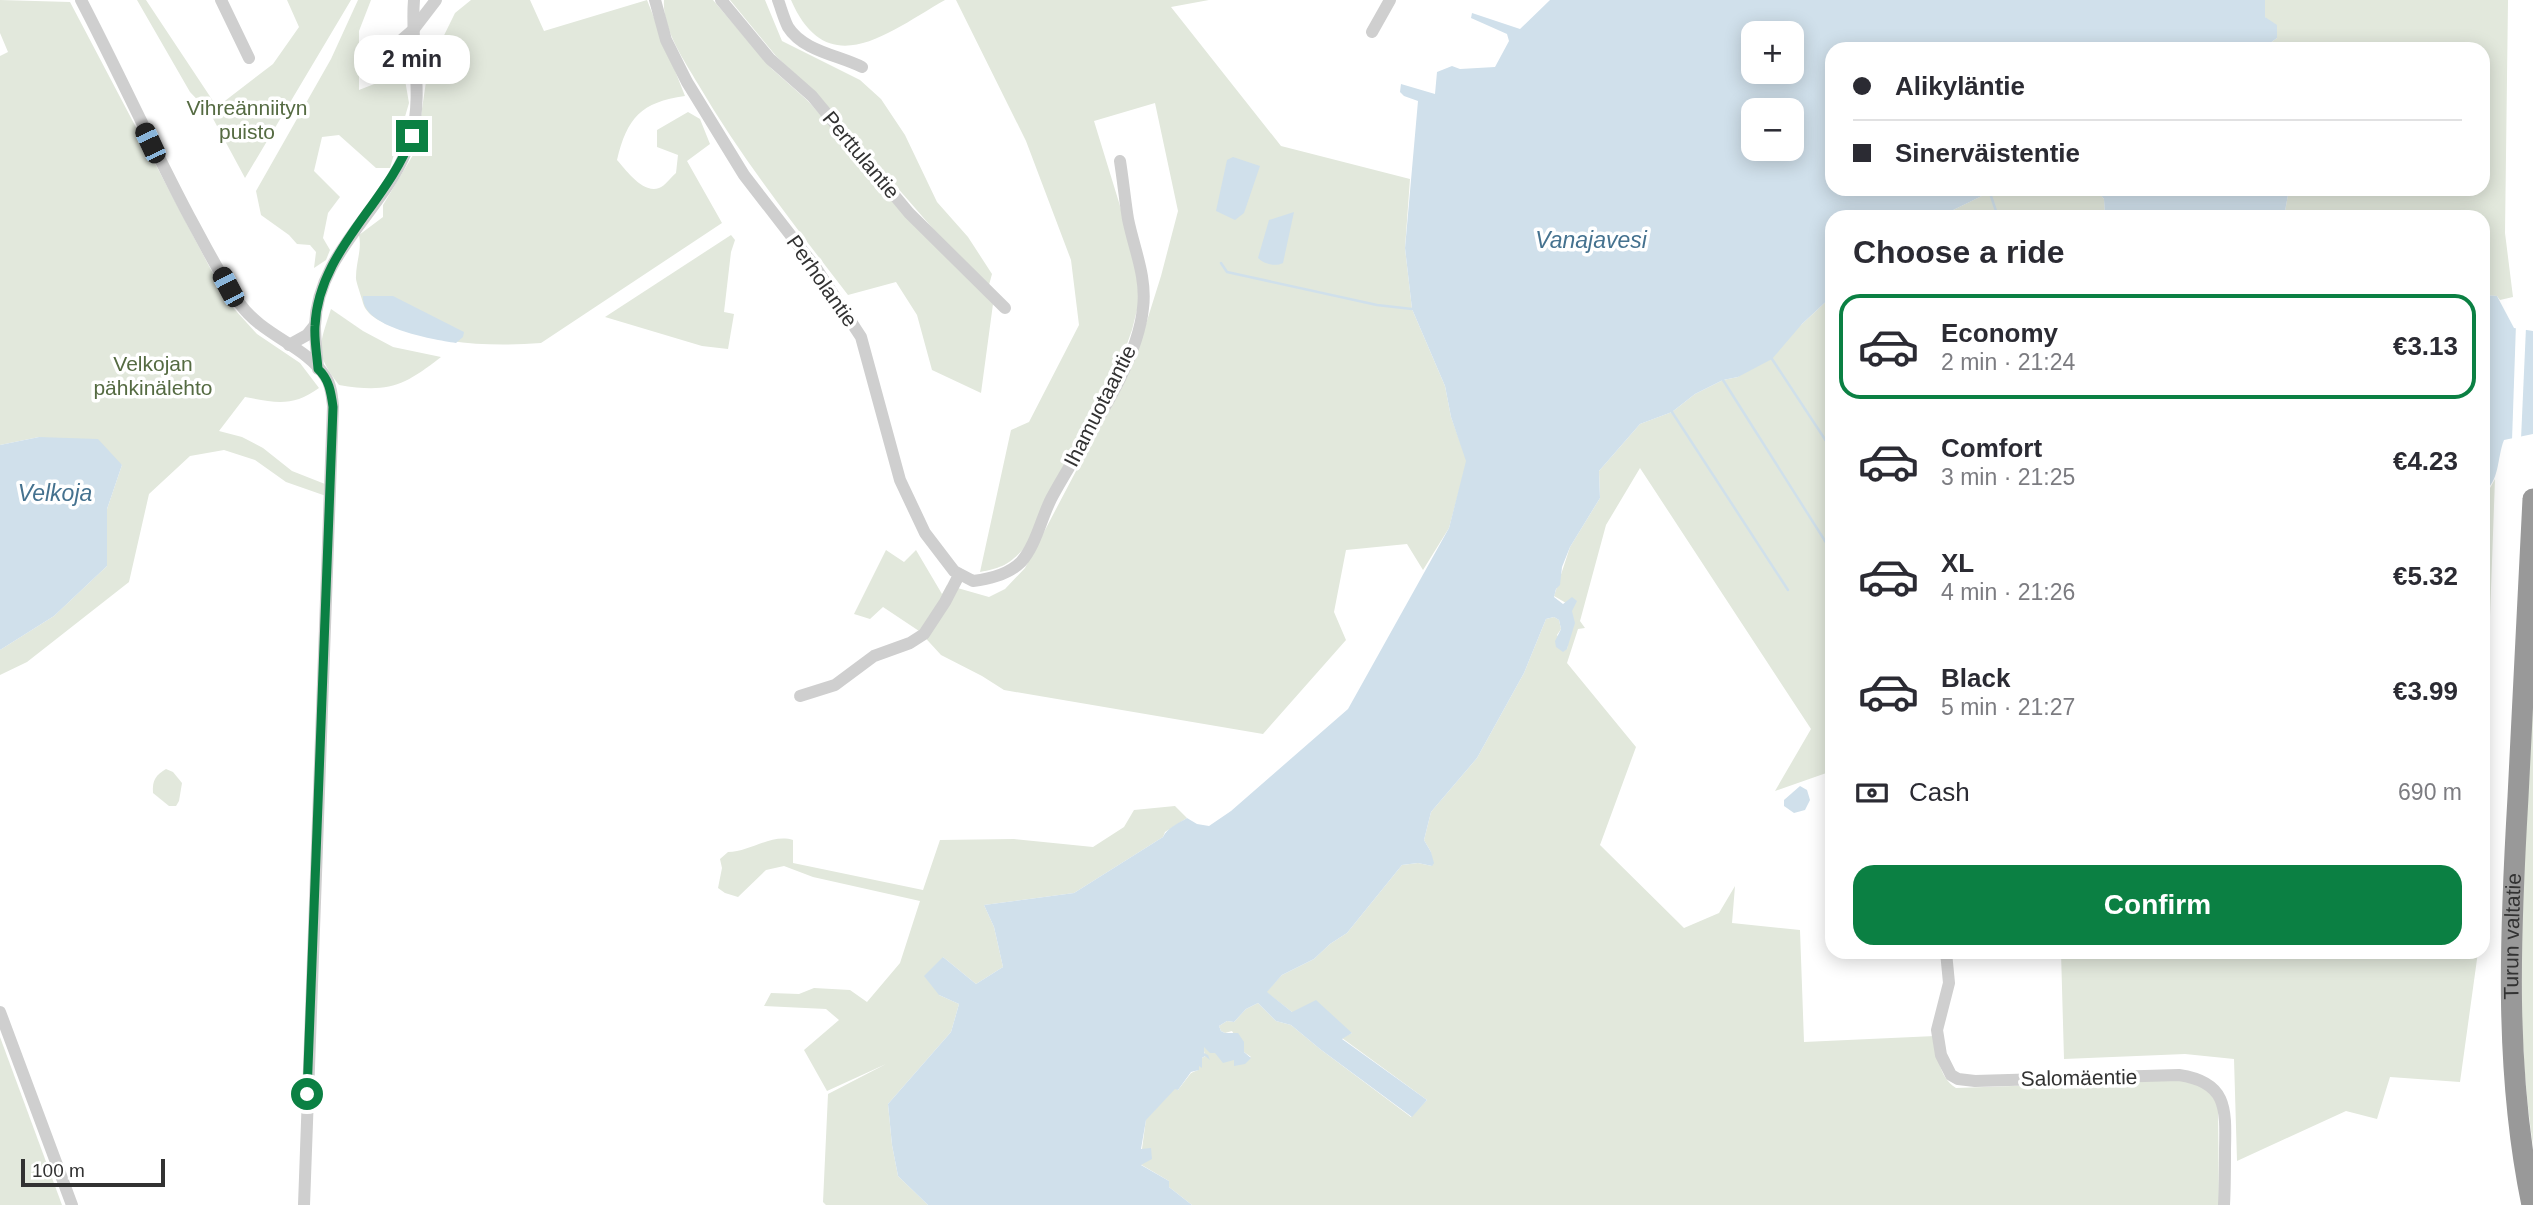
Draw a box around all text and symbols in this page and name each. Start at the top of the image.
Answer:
map controls [1741,21,1804,161]
button: + [1741,21,1804,84]
callout: 2 min [354,34,470,83]
text: 2 min [382,46,442,72]
text: Alikyläntie [1895,71,2025,101]
park label: Vihreänniityn puisto [186,96,308,143]
button: − [1741,98,1804,161]
street label: Perttulantie [818,107,904,203]
car [132,120,169,166]
route end [396,120,428,152]
text: Sinerväistentie [1895,138,2080,168]
water label: Vanajavesi [1535,227,1648,253]
street label: Perholantie [783,231,862,331]
text: Choose a ride [1853,234,2065,270]
car [209,264,248,310]
icon: car [1857,315,1920,378]
text: Economy [1941,318,2058,348]
text: €3.13 [2393,331,2458,361]
street label: Ihamuotaantie [1059,341,1140,470]
text: 2 min · 21:24 [1941,349,2075,375]
park label: Velkojan pähkinälehto [93,352,213,399]
icon: car [1857,430,1920,493]
text: Comfort [1941,433,2042,463]
text: €4.23 [2393,446,2458,476]
text: 3 min · 21:25 [1941,464,2075,490]
water label: Velkoja [18,480,92,506]
icon: car [1857,545,1920,608]
text: XL [1941,548,1974,578]
text: €5.32 [2393,561,2458,591]
text: 4 min · 21:26 [1941,579,2075,605]
icon: car [1857,660,1920,723]
text: Black [1941,663,2010,693]
text: €3.99 [2393,676,2458,706]
text: 5 min · 21:27 [1941,694,2075,720]
icon: cash [1853,774,1891,812]
text: Cash [1909,777,1970,807]
text: 690 m [2398,779,2462,805]
button: Confirm [1853,865,2462,945]
street label: Turun valtatie [2499,873,2525,1000]
street label: Salomäentie [2020,1065,2138,1090]
route start [291,1078,323,1110]
scale bar [21,1156,164,1188]
text: 100 m [32,1160,85,1181]

